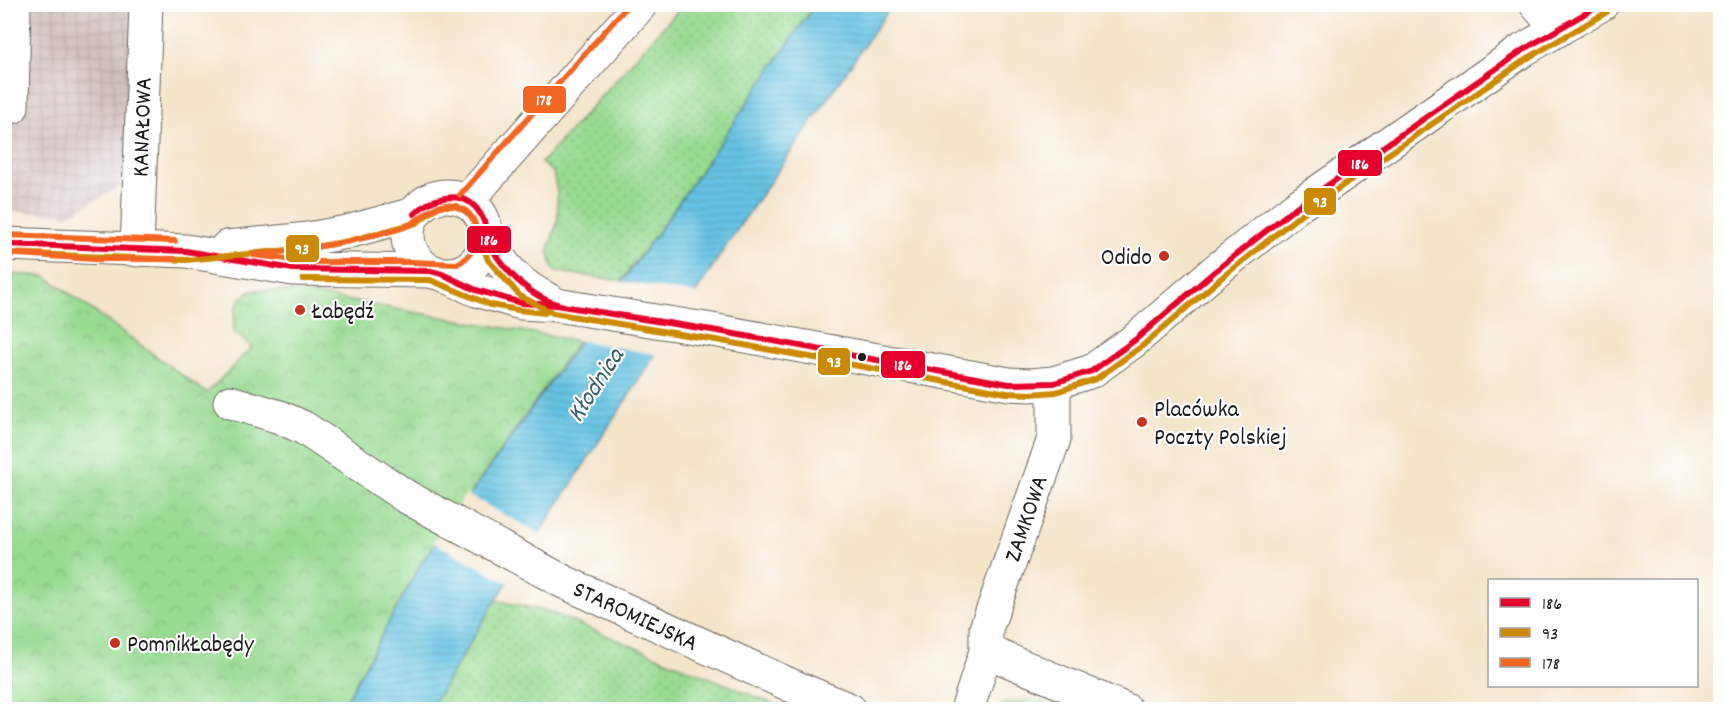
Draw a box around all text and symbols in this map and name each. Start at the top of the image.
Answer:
street label: KANAŁOWA [125,77,163,178]
line badge: 178 [522,85,567,114]
text: 178 [536,90,553,113]
line badge: 186 [1337,149,1383,177]
text: 186 [1351,154,1369,177]
line badge: 93 [1303,187,1337,216]
text: 93 [1313,192,1327,215]
line badge: 186 [466,225,512,254]
text: 186 [480,230,498,253]
line badge: 93 [285,234,320,263]
text: 93 [295,239,309,262]
place label: Odido [1101,242,1152,276]
marker: Odido [1157,249,1171,263]
place label: Łabędź [311,296,375,330]
marker: Łabędź [293,303,307,317]
water label: Kłodnica [559,340,636,430]
line badge: 93 [817,347,851,376]
line badge: 186 [880,350,926,379]
unlabelled marker [856,351,868,363]
text: 93 [827,352,841,375]
text: 186 [894,355,912,378]
place label: Placówka Poczty Polskiej [1154,394,1287,456]
marker: Placówka Poczty Polskiej [1135,415,1149,429]
street label: ZAMKOWA [997,471,1058,567]
street label: STAROMIEJSKA [567,574,703,662]
legend [1488,579,1698,687]
text: 186 [1542,593,1562,618]
text: 93 [1542,623,1558,648]
place label: PomnikŁabędy [127,629,255,663]
marker: PomnikŁabędy [108,636,122,650]
text: 178 [1542,653,1560,678]

